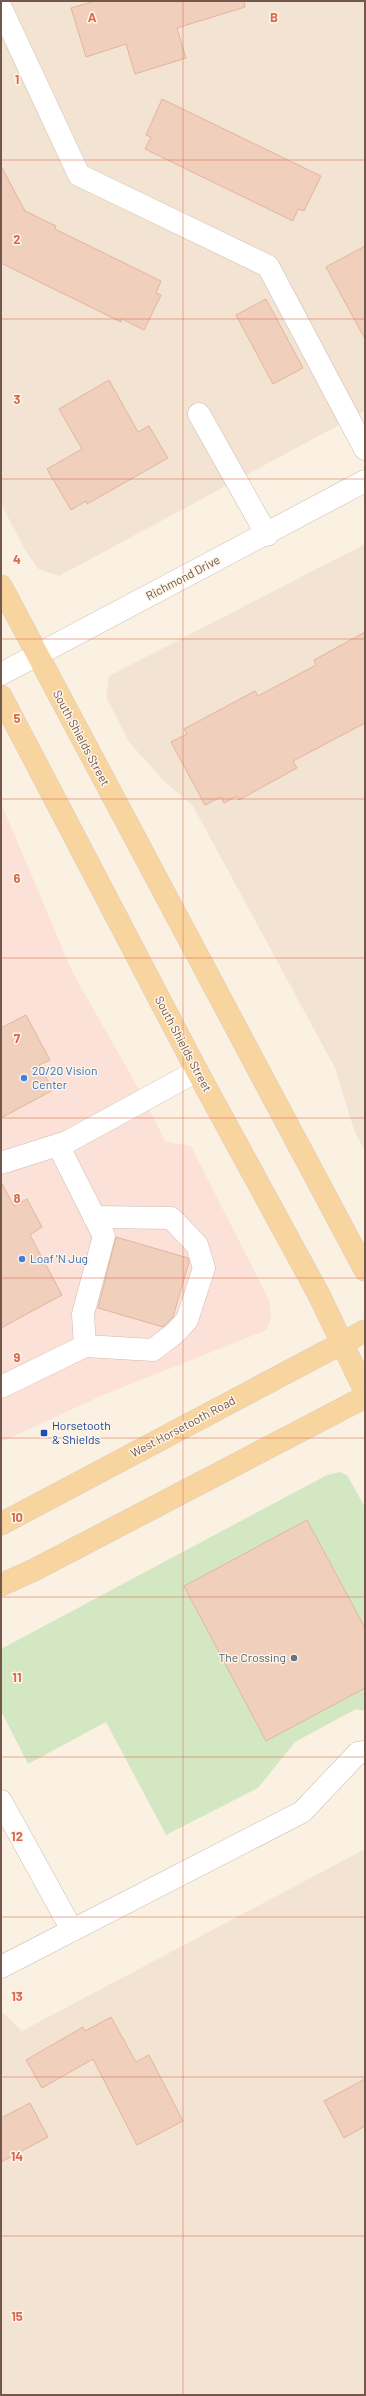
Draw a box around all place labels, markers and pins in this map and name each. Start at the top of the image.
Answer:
place label: 20/20 Vision Center [32,1063,98,1091]
marker: 20/20 Vision Center [19,1073,29,1083]
place label: Loaf 'N Jug [30,1251,88,1265]
marker: Loaf 'N Jug [17,1254,27,1264]
place label: Horsetooth & Shields [52,1418,111,1446]
marker: Horsetooth & Shields [39,1428,49,1438]
place label: The Crossing [219,1650,286,1664]
marker: The Crossing [289,1653,299,1663]

